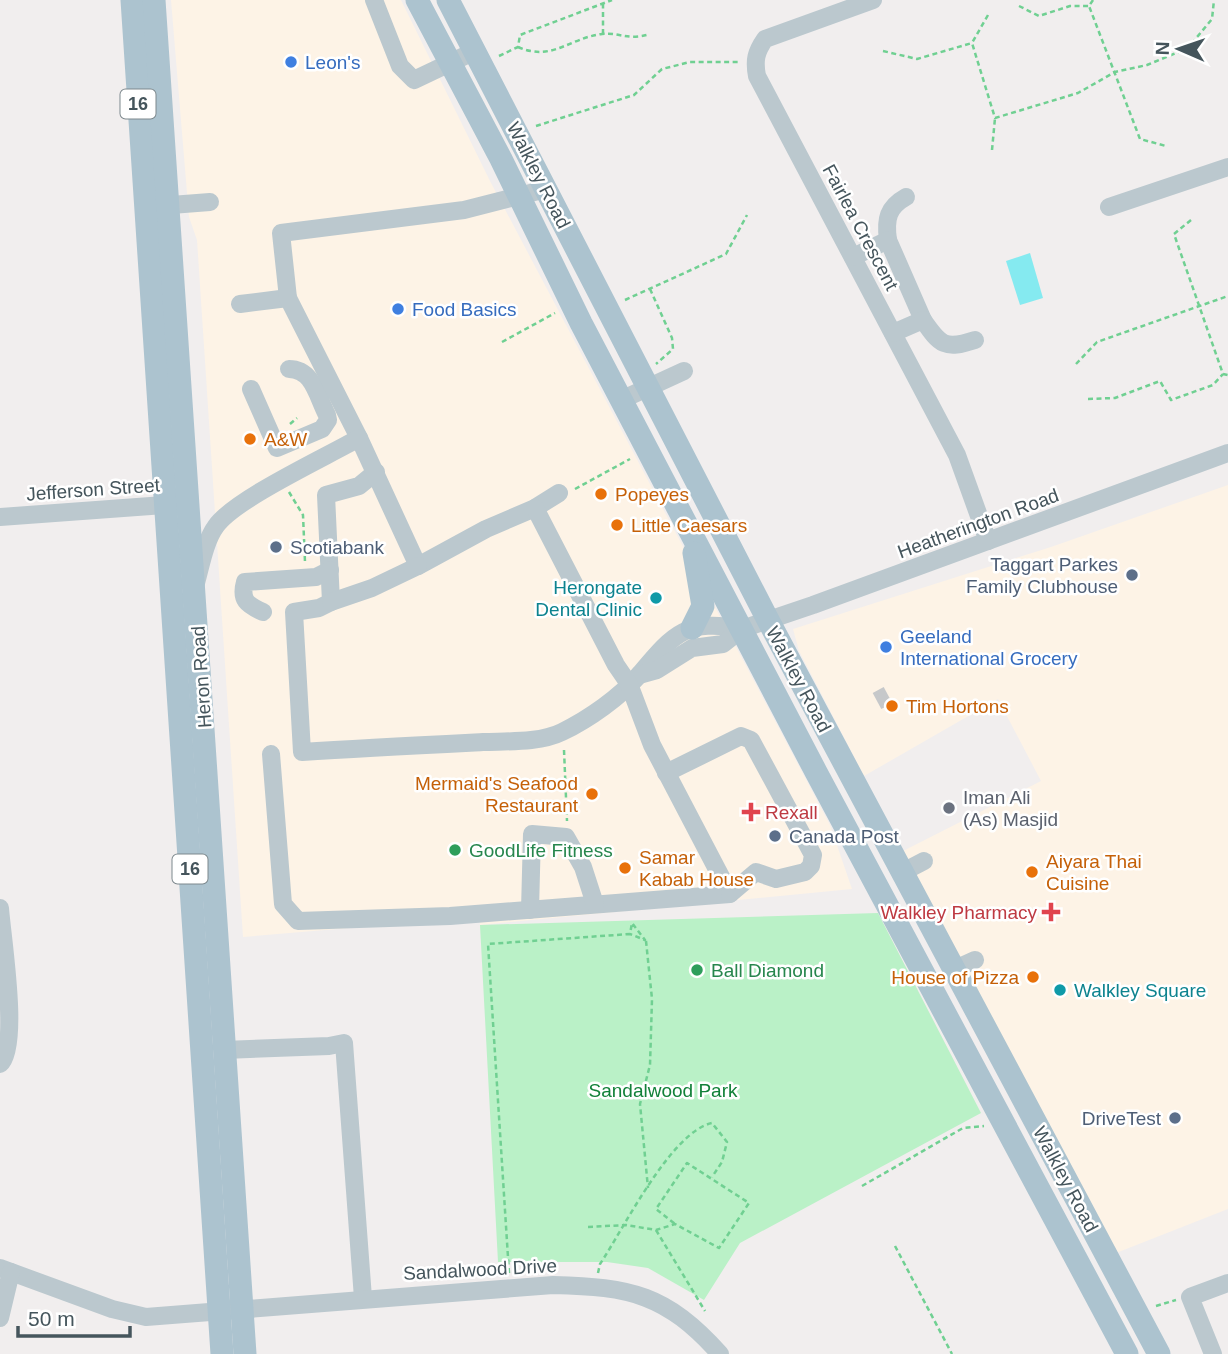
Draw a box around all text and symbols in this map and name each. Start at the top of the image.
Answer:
north arrow [1144,14,1214,84]
text: N [1152,41,1173,56]
place label: Leon's [305,52,360,73]
marker: Leon's [283,54,299,70]
road number: 16 [120,90,156,119]
street label: Walkley Road [503,119,574,232]
street label: Fairlea Crescent [819,161,903,294]
place label: Food Basics [412,299,517,320]
marker: Food Basics [390,301,406,317]
place label: A&W [264,429,307,450]
marker: A&W [242,431,258,447]
street label: Jefferson Street [26,474,161,505]
place label: Popeyes [615,484,689,505]
street label: Heatherington Road [895,485,1062,562]
marker: Popeyes [593,486,609,502]
place label: Little Caesars [631,515,747,536]
marker: Little Caesars [609,517,625,533]
place label: Scotiabank [290,537,385,558]
marker: Scotiabank [268,539,284,555]
place label: Taggart Parkes Family Clubhouse [966,554,1118,597]
marker: Taggart Parkes Family Clubhouse [1124,567,1140,583]
place label: Herongate Dental Clinic [535,577,642,620]
marker: Herongate Dental Clinic [648,590,664,606]
street label: Walkley Road [762,623,835,736]
street label: Heron Road [187,625,216,729]
place label: Geeland International Grocery [900,626,1078,669]
marker: Geeland International Grocery [878,639,894,655]
place label: Tim Hortons [906,696,1009,717]
marker: Tim Hortons [884,698,900,714]
place label: Mermaid's Seafood Restaurant [415,773,579,816]
marker: Mermaid's Seafood Restaurant [584,786,600,802]
place label: Iman Ali (As) Masjid [963,787,1058,830]
marker: Iman Ali (As) Masjid [941,800,957,816]
place label: Rexall [765,802,818,823]
marker: Rexall [743,804,759,820]
place label: Canada Post [789,826,900,847]
marker: Canada Post [767,828,783,844]
place label: GoodLife Fitness [469,840,613,861]
marker: GoodLife Fitness [447,842,463,858]
place label: Samar Kabab House [639,847,754,890]
place label: Aiyara Thai Cuisine [1046,851,1142,894]
road number: 16 [172,854,208,884]
marker: Samar Kabab House [617,860,633,876]
marker: Aiyara Thai Cuisine [1024,864,1040,880]
place label: Walkley Pharmacy [880,902,1037,923]
marker: Walkley Pharmacy [1043,904,1059,920]
place label: Ball Diamond [711,960,824,981]
marker: Ball Diamond [689,962,705,978]
place label: House of Pizza [891,967,1019,988]
marker: House of Pizza [1025,969,1041,985]
place label: Walkley Square [1074,980,1206,1001]
marker: Walkley Square [1052,982,1068,998]
park label: Sandalwood Park [589,1080,738,1101]
place label: DriveTest [1082,1108,1162,1129]
marker: DriveTest [1167,1110,1183,1126]
street label: Walkley Road [1029,1123,1102,1236]
street label: Sandalwood Drive [402,1255,558,1284]
scale bar [18,1294,130,1338]
text: 50 m [28,1307,75,1330]

